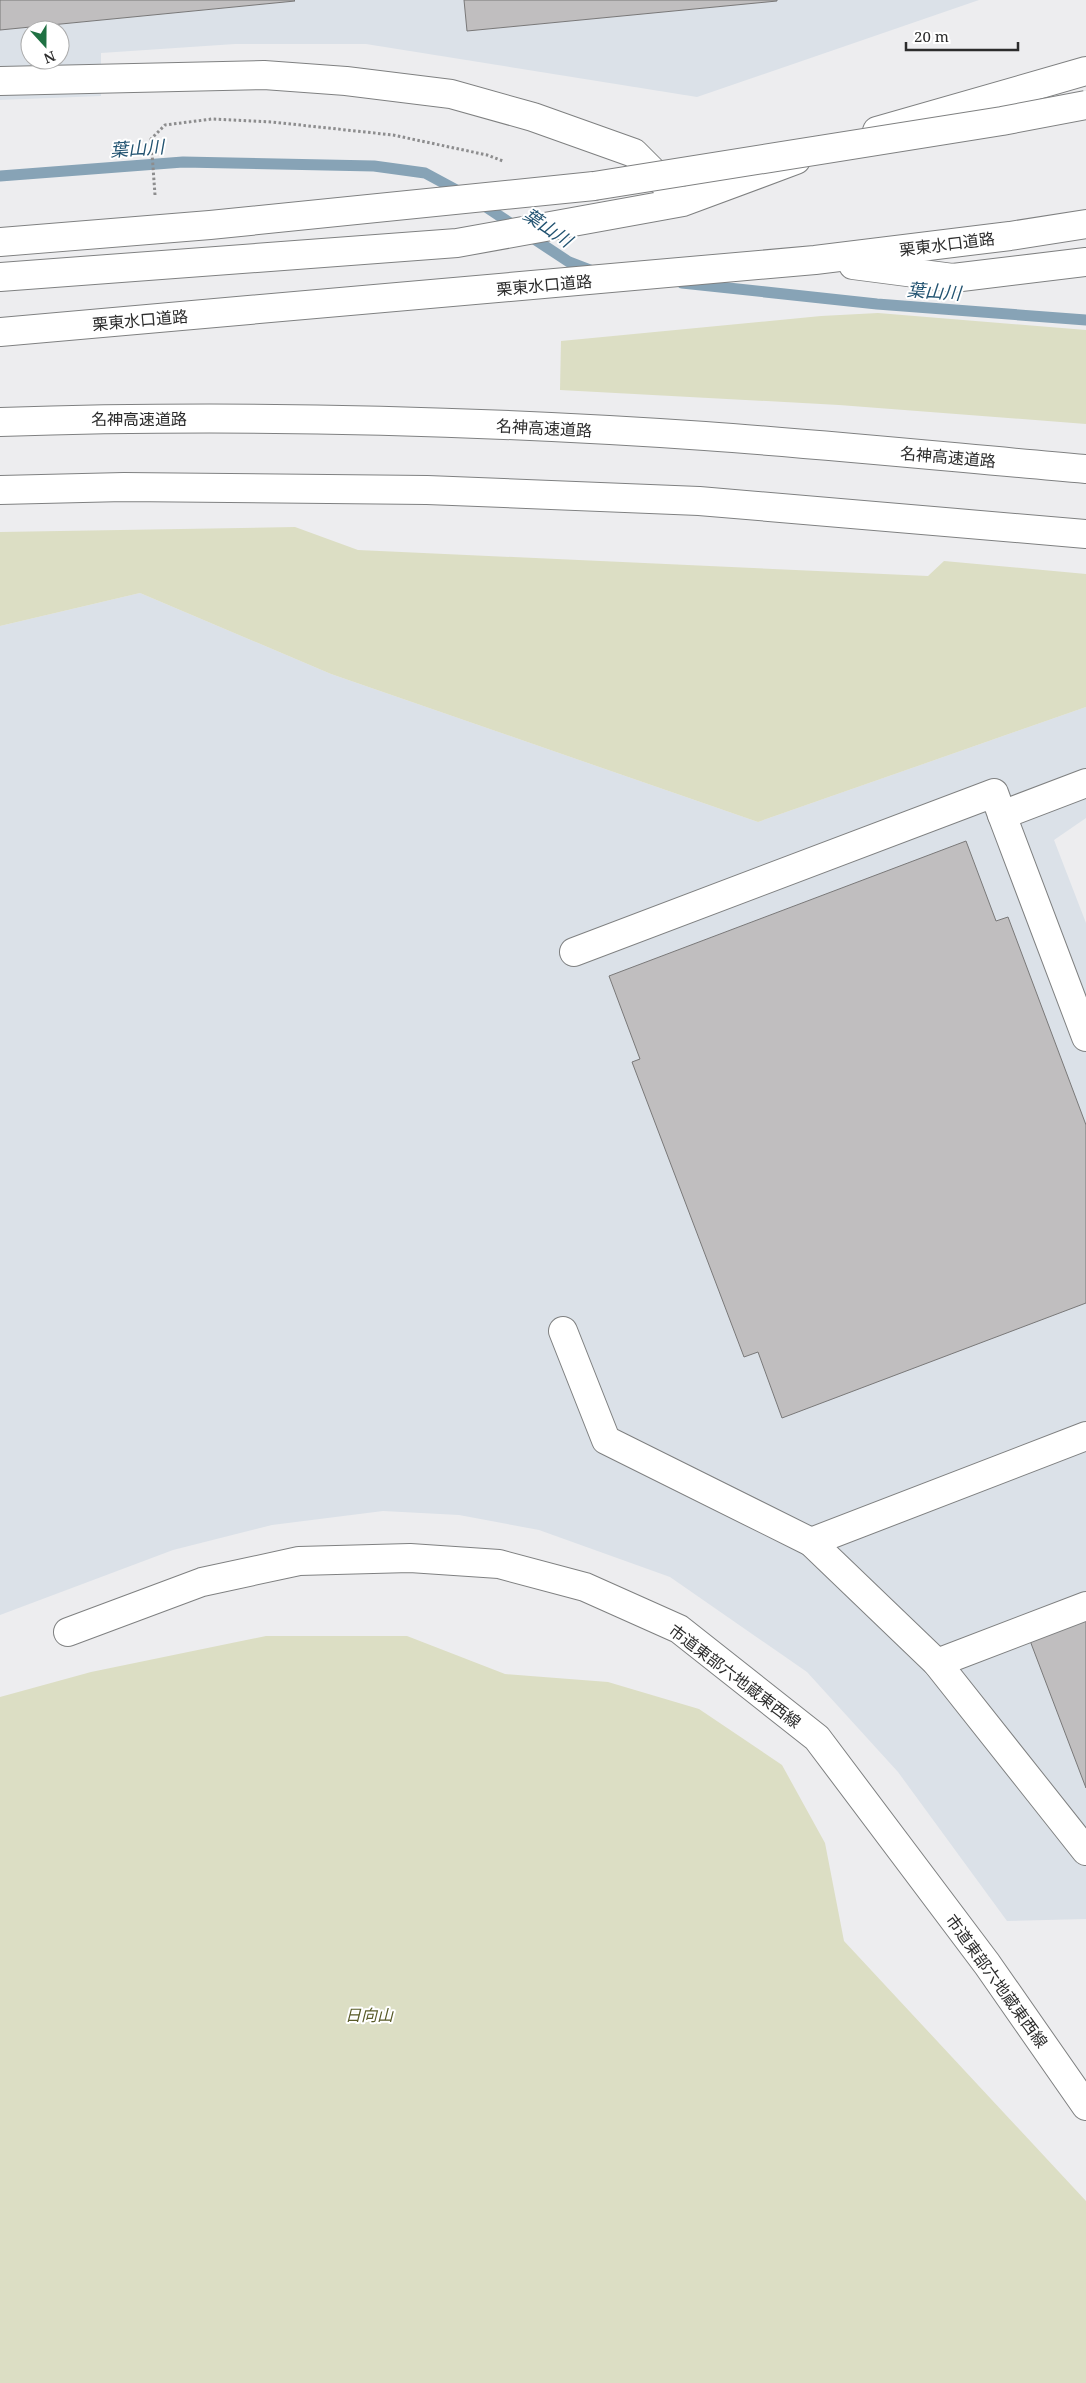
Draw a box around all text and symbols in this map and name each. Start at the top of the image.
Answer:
north arrow [20,20,70,70]
scale bar [906,20,1018,52]
text: 20 m [914,26,949,46]
text: N [41,47,58,68]
water label: 葉山川 [109,134,167,162]
water label: 葉山川 [519,202,579,253]
street label: 栗東水口道路 [898,227,996,261]
street label: 栗東水口道路 [495,270,593,300]
water label: 葉山川 [906,277,964,305]
street label: 栗東水口道路 [91,305,189,335]
street label: 名神高速道路 [91,408,187,430]
street label: 名神高速道路 [495,415,593,441]
street label: 名神高速道路 [899,442,997,472]
street label: 市道東部六地蔵東西線 [664,1619,806,1733]
street label: 市道東部六地蔵東西線 [941,1910,1053,2052]
park label: 日向山 [345,2004,394,2026]

